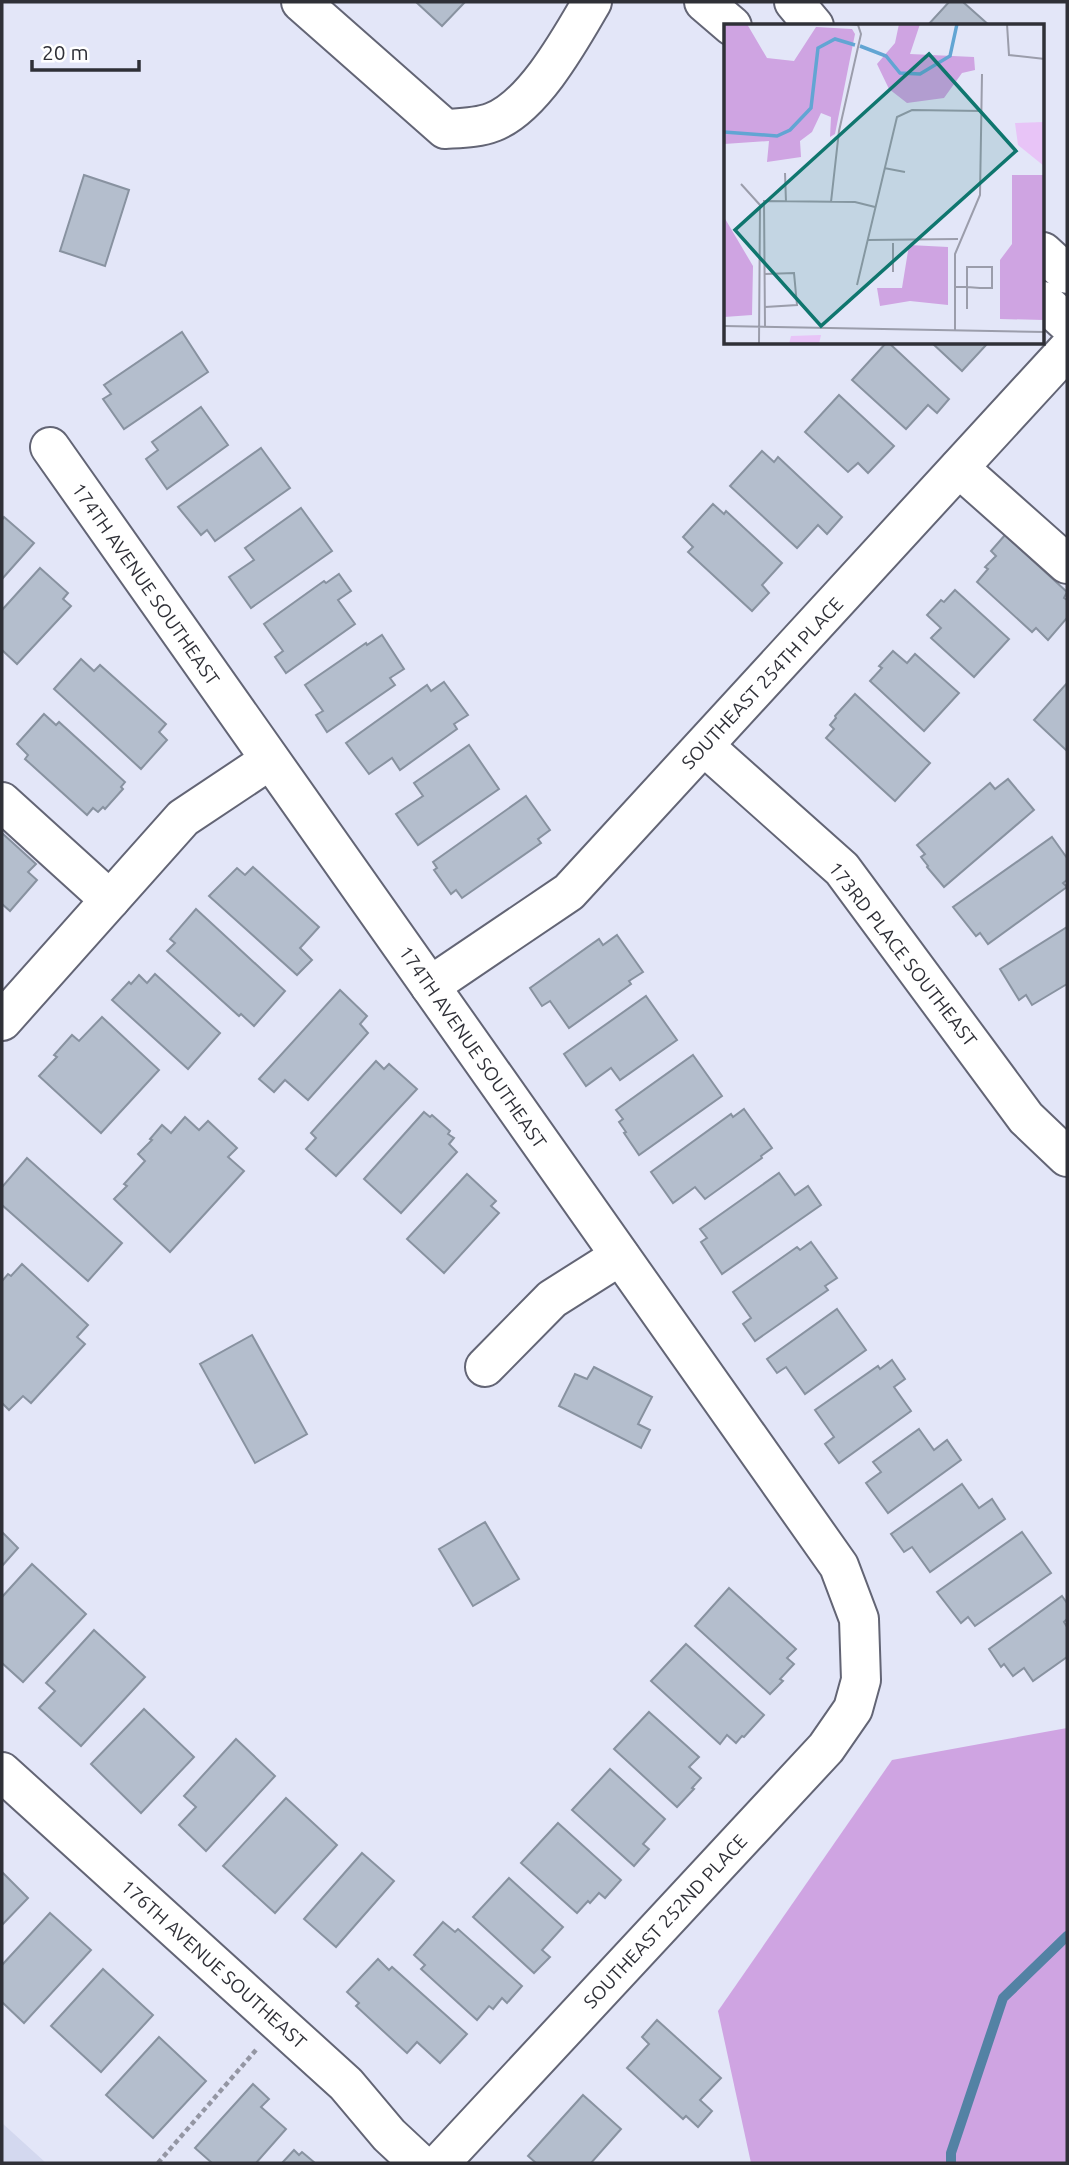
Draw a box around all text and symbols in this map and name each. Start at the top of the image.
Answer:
inset map [724,24,1044,345]
scale bar [32,28,138,72]
text: 20 m [42,40,89,64]
street label: 174TH AVENUE SOUTHEAST [68,479,225,690]
street label: SOUTHEAST 254TH PLACE [677,593,847,773]
street label: 173RD PLACE SOUTHEAST [824,858,982,1051]
street label: 174TH AVENUE SOUTHEAST [395,942,552,1153]
street label: SOUTHEAST 252ND PLACE [579,1830,751,2012]
street label: 176TH AVENUE SOUTHEAST [117,1875,311,2053]

